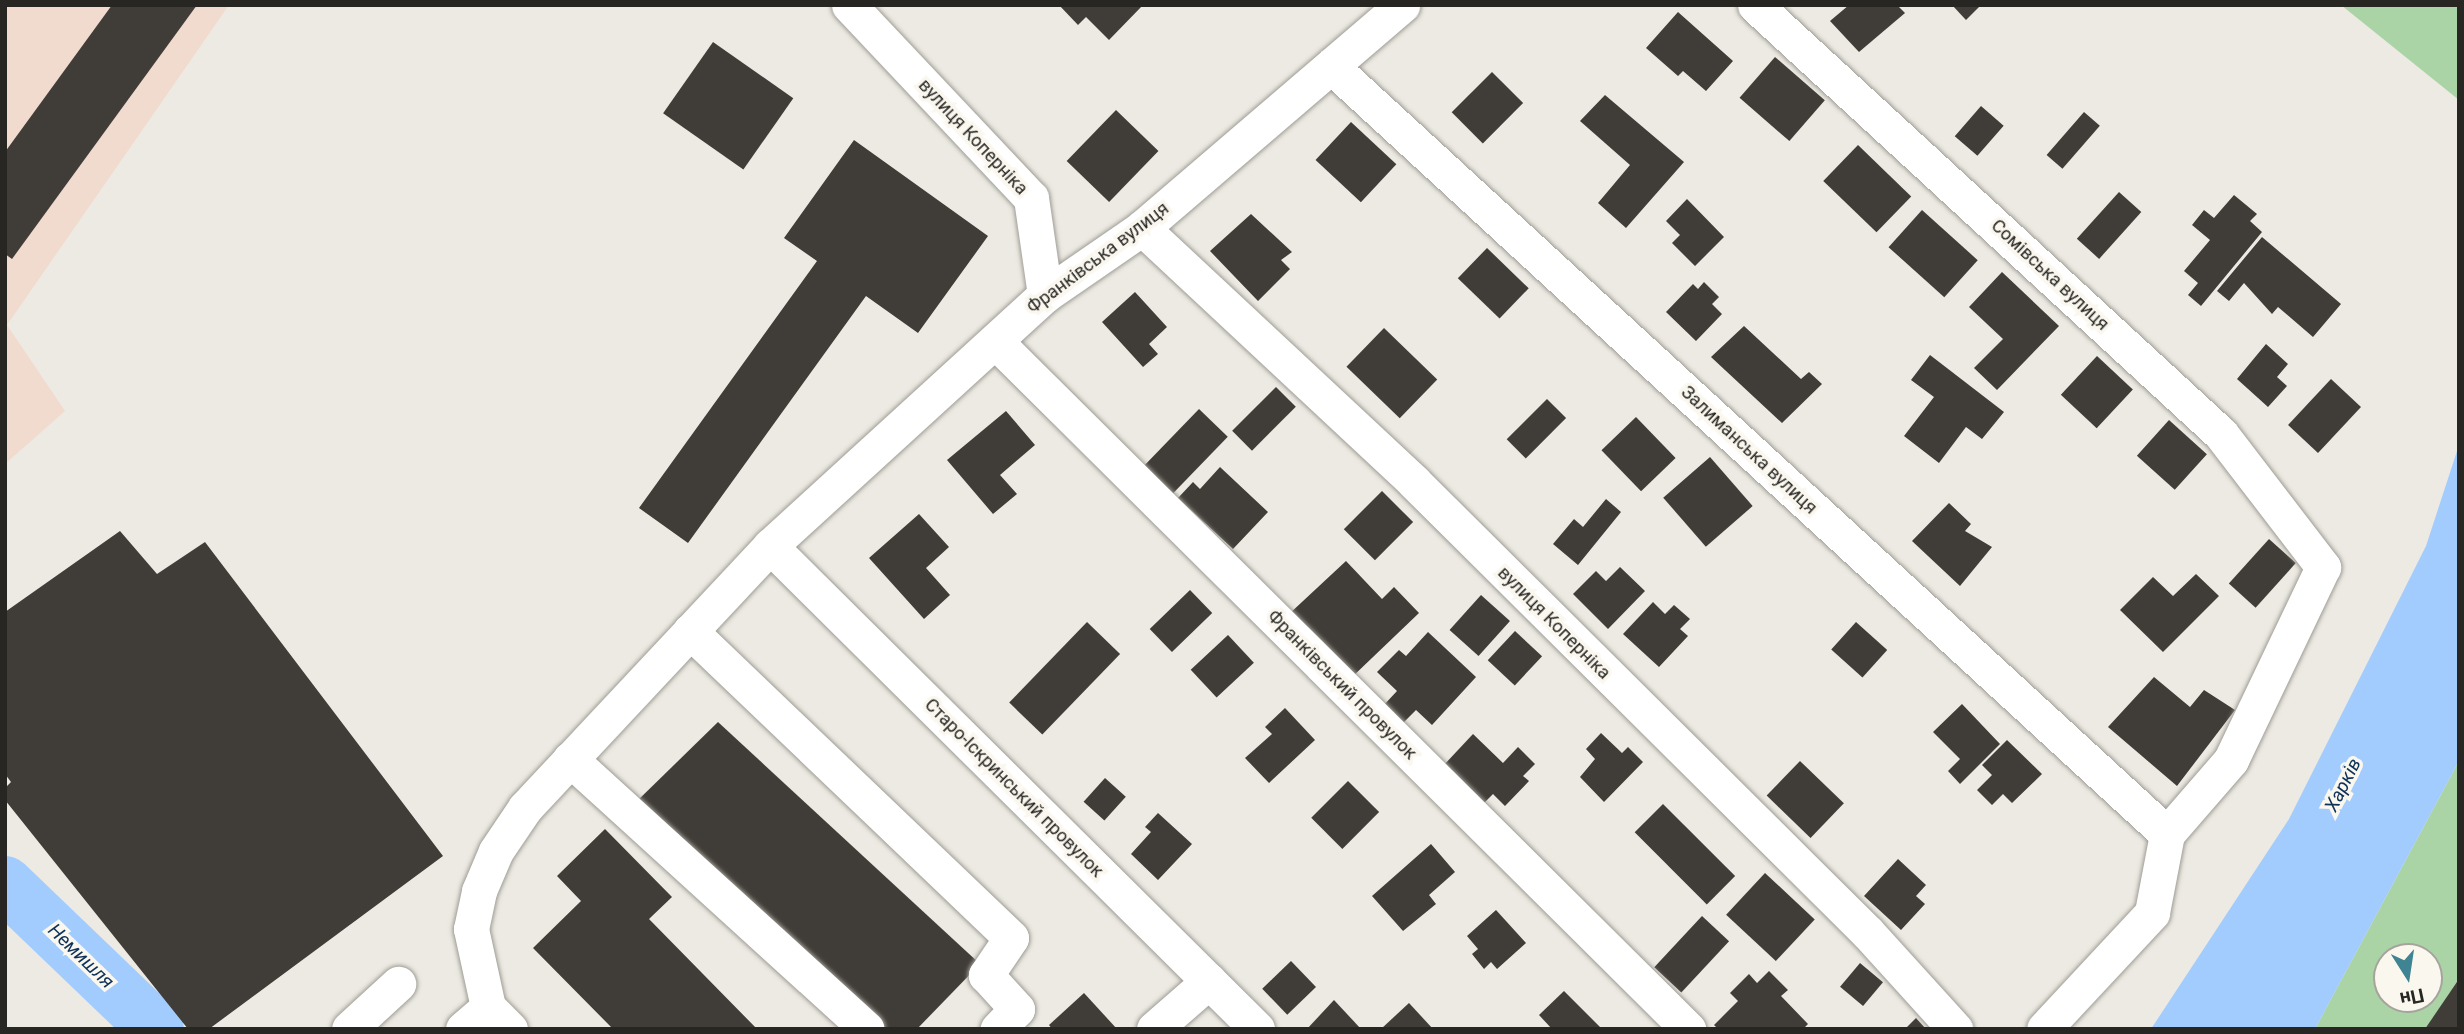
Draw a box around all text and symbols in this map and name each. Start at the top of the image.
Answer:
street label: вулиця Коперніка [914,75,1032,199]
street label: Франківська вулиця [1023,198,1173,318]
street label: Сомівська вулиця [1987,215,2113,335]
street label: Залиманська вулиця [1677,381,1821,519]
street label: вулиця Коперніка [1493,562,1615,684]
street label: Франківський провулок [1263,606,1421,764]
street label: Старо-Іскринський провулок [920,694,1108,882]
water label: Харків [2320,754,2366,816]
water label: Немишля [43,919,119,993]
north arrow [2373,943,2443,1013]
text: Пн [2398,983,2426,1011]

